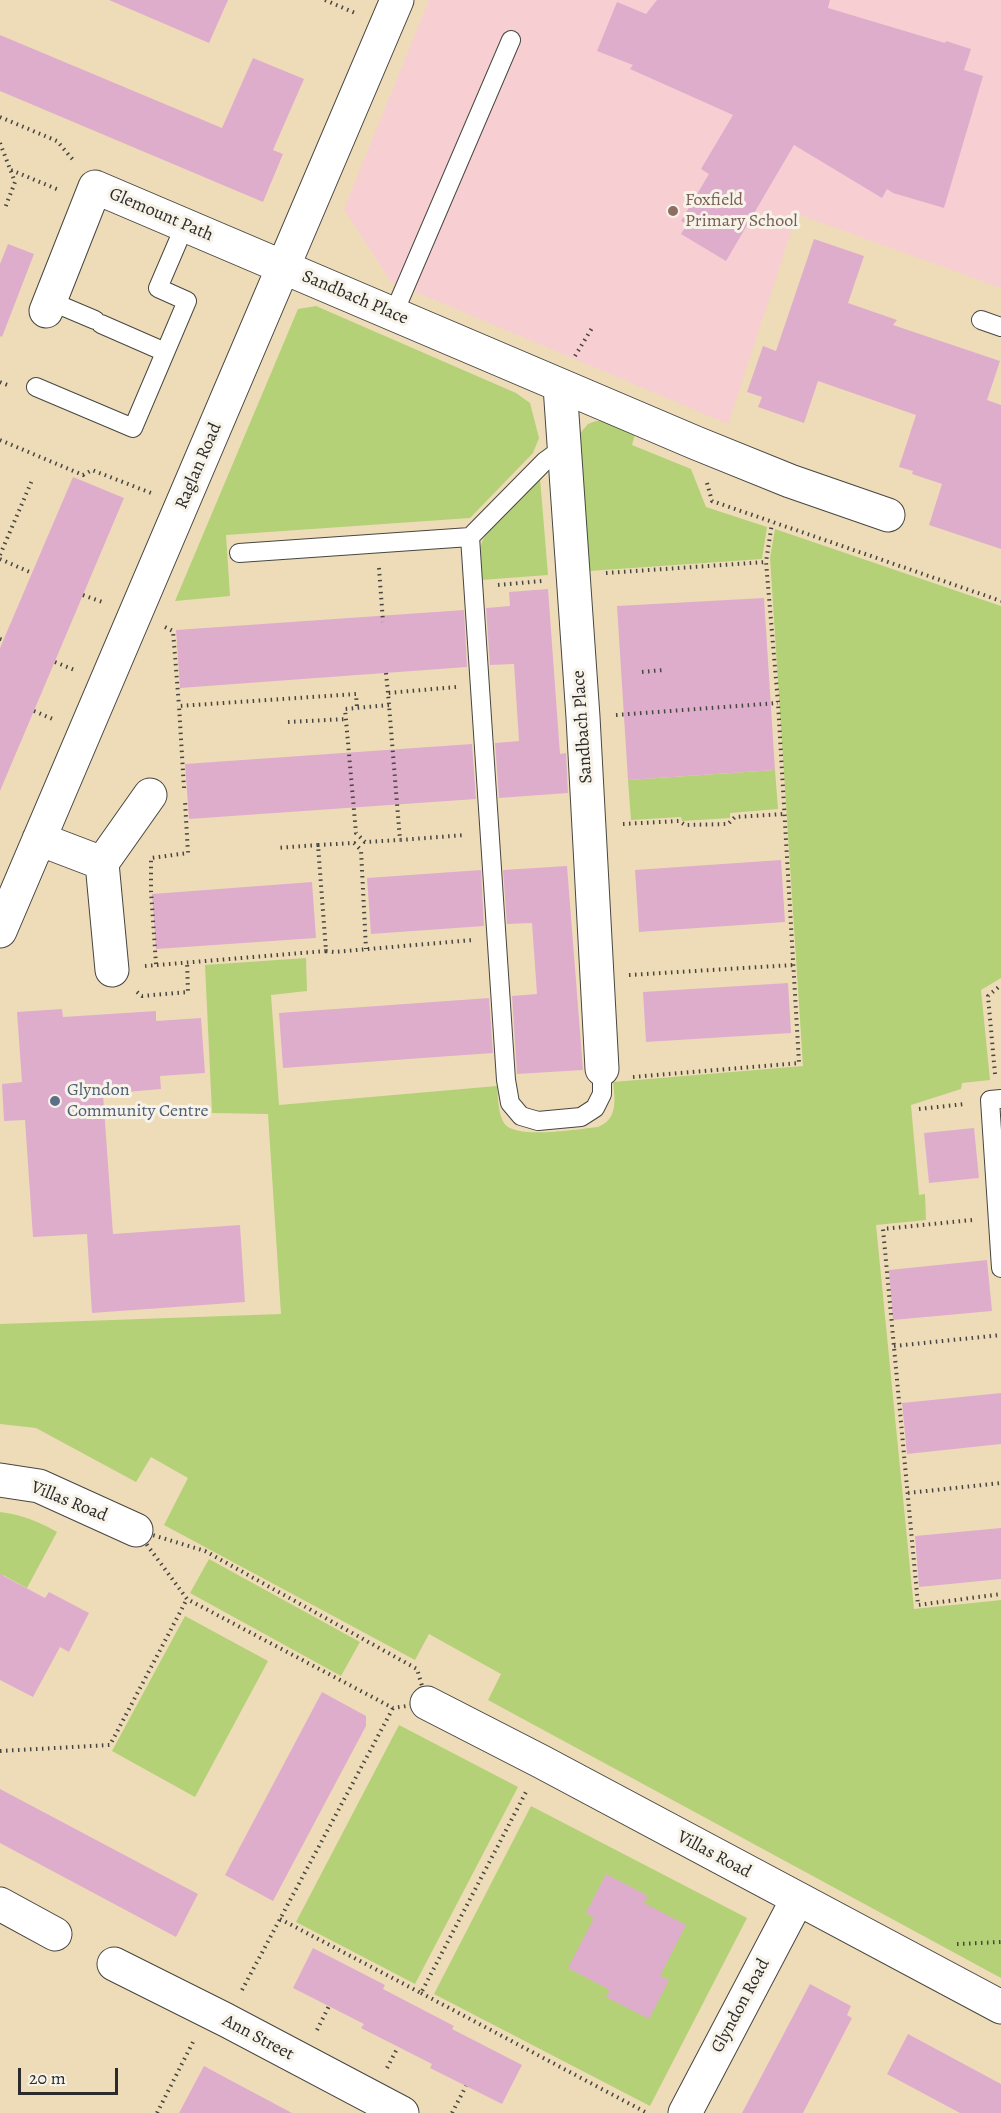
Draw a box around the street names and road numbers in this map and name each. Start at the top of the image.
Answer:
street label: Glemount Path [106,183,216,247]
street label: Sandbach Place [299,266,411,330]
street label: Raglan Road [171,420,227,512]
street label: Sandbach Place [568,670,598,784]
street label: Villas Road [28,1477,110,1527]
street label: Villas Road [673,1827,755,1883]
street label: Glyndon Road [707,1955,775,2057]
street label: Ann Street [219,2010,297,2066]

